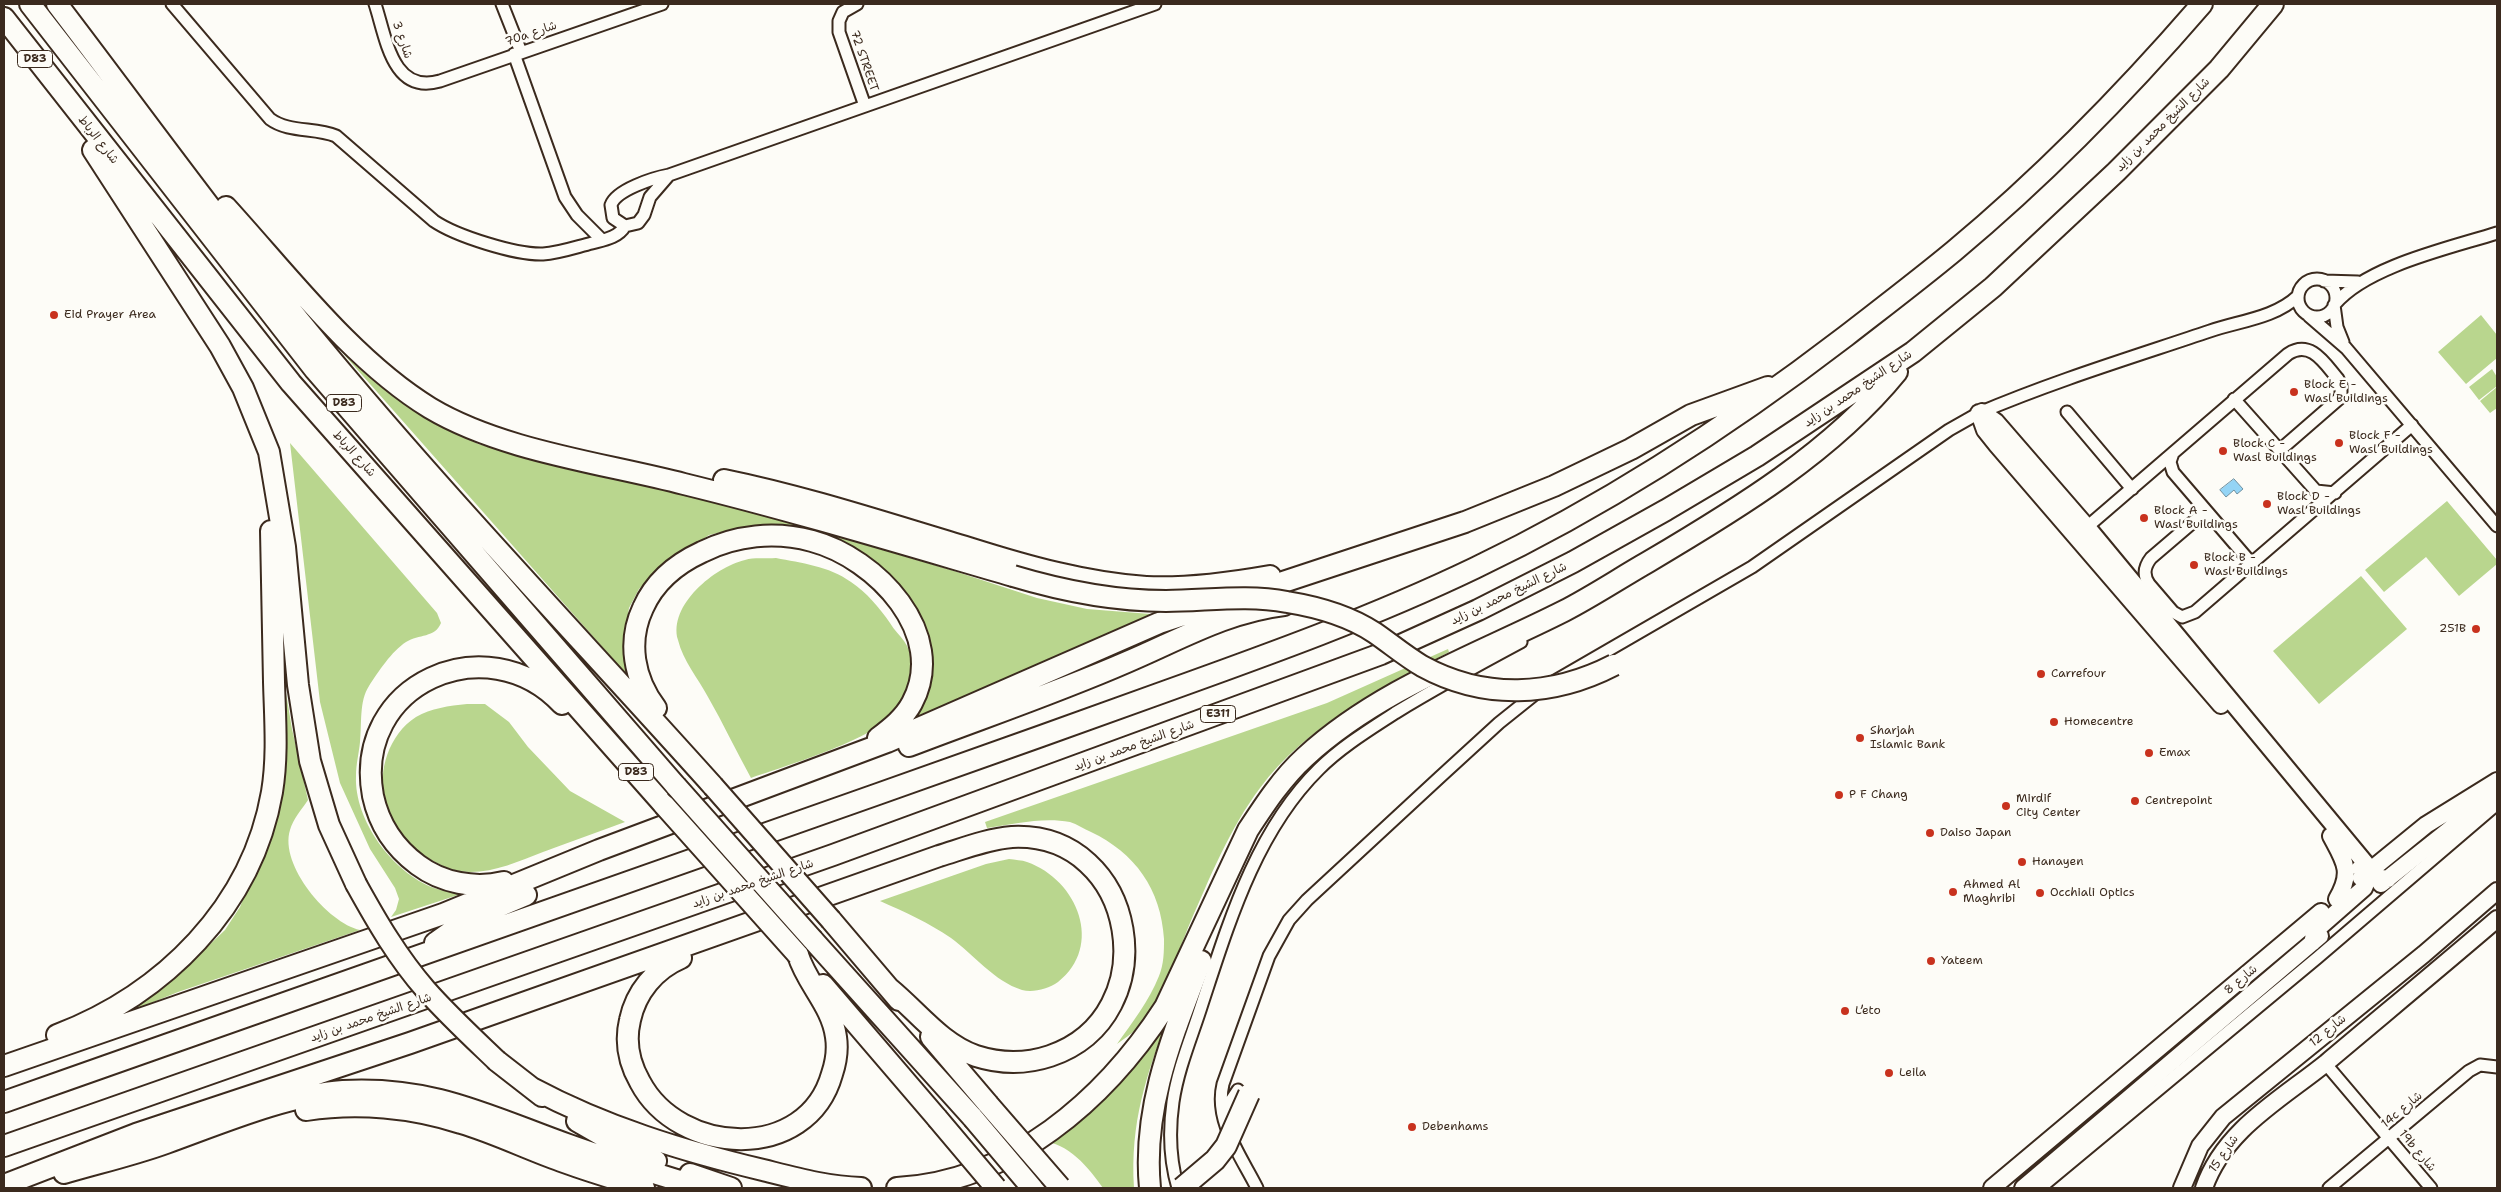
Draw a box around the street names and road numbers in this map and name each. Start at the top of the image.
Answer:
street label: 70a شارع [503,18,559,50]
street label: شارع 3 [389,19,415,61]
street label: 72 STREET [847,28,881,94]
road number: D83 [18,51,52,68]
street label: شارع الشيخ محمد بن زايد [2113,75,2213,175]
street label: شارع الرباط [75,113,121,167]
street label: شارع الشيخ محمد بن زايد [1801,347,1915,431]
road number: D83 [326,394,362,412]
street label: شارع الرباط [329,428,379,480]
street label: شارع الشيخ محمد بن زايد [1449,560,1569,628]
road number: E311 [1200,706,1236,722]
street label: شارع الشيخ محمد بن زايد [1072,717,1196,775]
road number: D83 [618,764,654,780]
street label: شارع الشيخ محمد بن زايد [690,856,816,912]
street label: شارع 8 [2222,962,2260,998]
street label: شارع الشيخ محمد بن زايد [308,990,434,1046]
street label: شارع 12 [2307,1012,2349,1050]
street label: 14c شارع [2379,1089,2425,1131]
street label: 19b شارع [2395,1127,2439,1175]
street label: شارع 15 [2206,1133,2242,1175]

